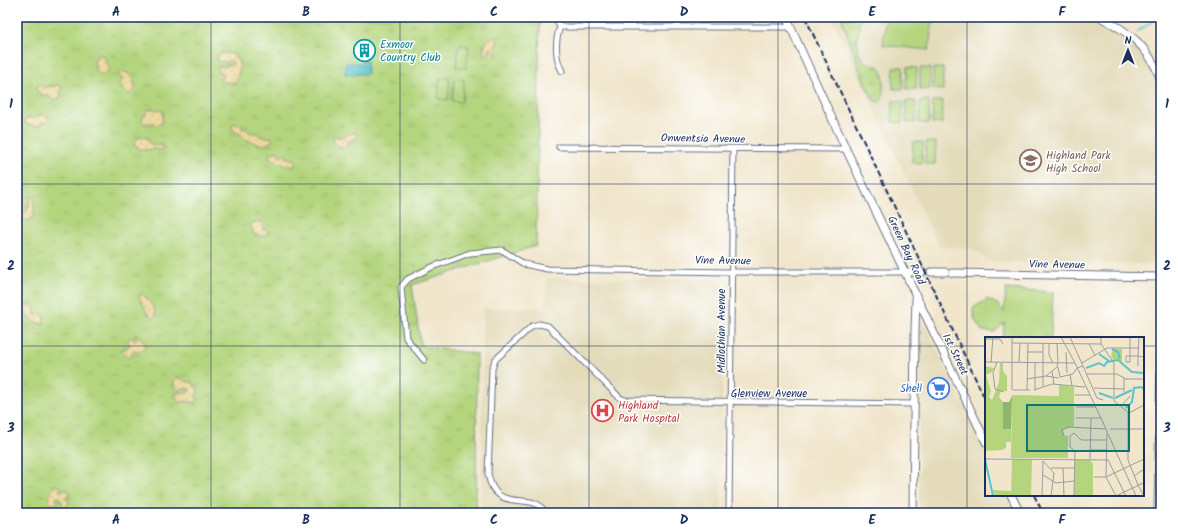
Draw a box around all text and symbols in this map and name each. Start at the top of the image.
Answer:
text: A [112,2,120,23]
text: B [302,2,310,23]
text: C [490,2,498,23]
text: D [680,2,689,23]
text: E [868,2,876,23]
text: F [1058,2,1066,23]
north arrow [1108,30,1148,70]
text: N [1125,32,1132,50]
place label: Exmoor Country Club [380,36,441,67]
building icon: Exmoor Country Club [352,37,378,63]
text: 1 [9,94,13,115]
text: 1 [1165,94,1169,115]
street label: Onwentsia Avenue [661,129,745,149]
place label: Highland Park High School [1046,147,1111,178]
school or university icon: Highland Park High School [1017,148,1043,174]
street label: Green Bay Road [882,213,930,288]
street label: Vine Avenue [695,252,751,270]
text: 2 [7,256,15,277]
street label: Vine Avenue [1029,256,1085,274]
text: 2 [1163,256,1171,277]
street label: Midlothian Avenue [713,288,731,374]
street label: 1st Street [937,330,973,379]
inset map [985,337,1144,496]
supermarket icon: Shell [925,375,951,401]
place label: Shell [900,380,922,398]
street label: Glenview Avenue [731,385,807,403]
place label: Highland Park Hospital [618,397,680,428]
hospital icon: Highland Park Hospital [589,398,615,424]
text: 3 [6,418,15,439]
text: 3 [1162,418,1171,439]
text: A [112,510,120,530]
text: B [302,510,310,530]
text: C [490,510,498,530]
text: D [680,510,689,530]
text: E [868,510,876,530]
text: F [1058,510,1066,530]

